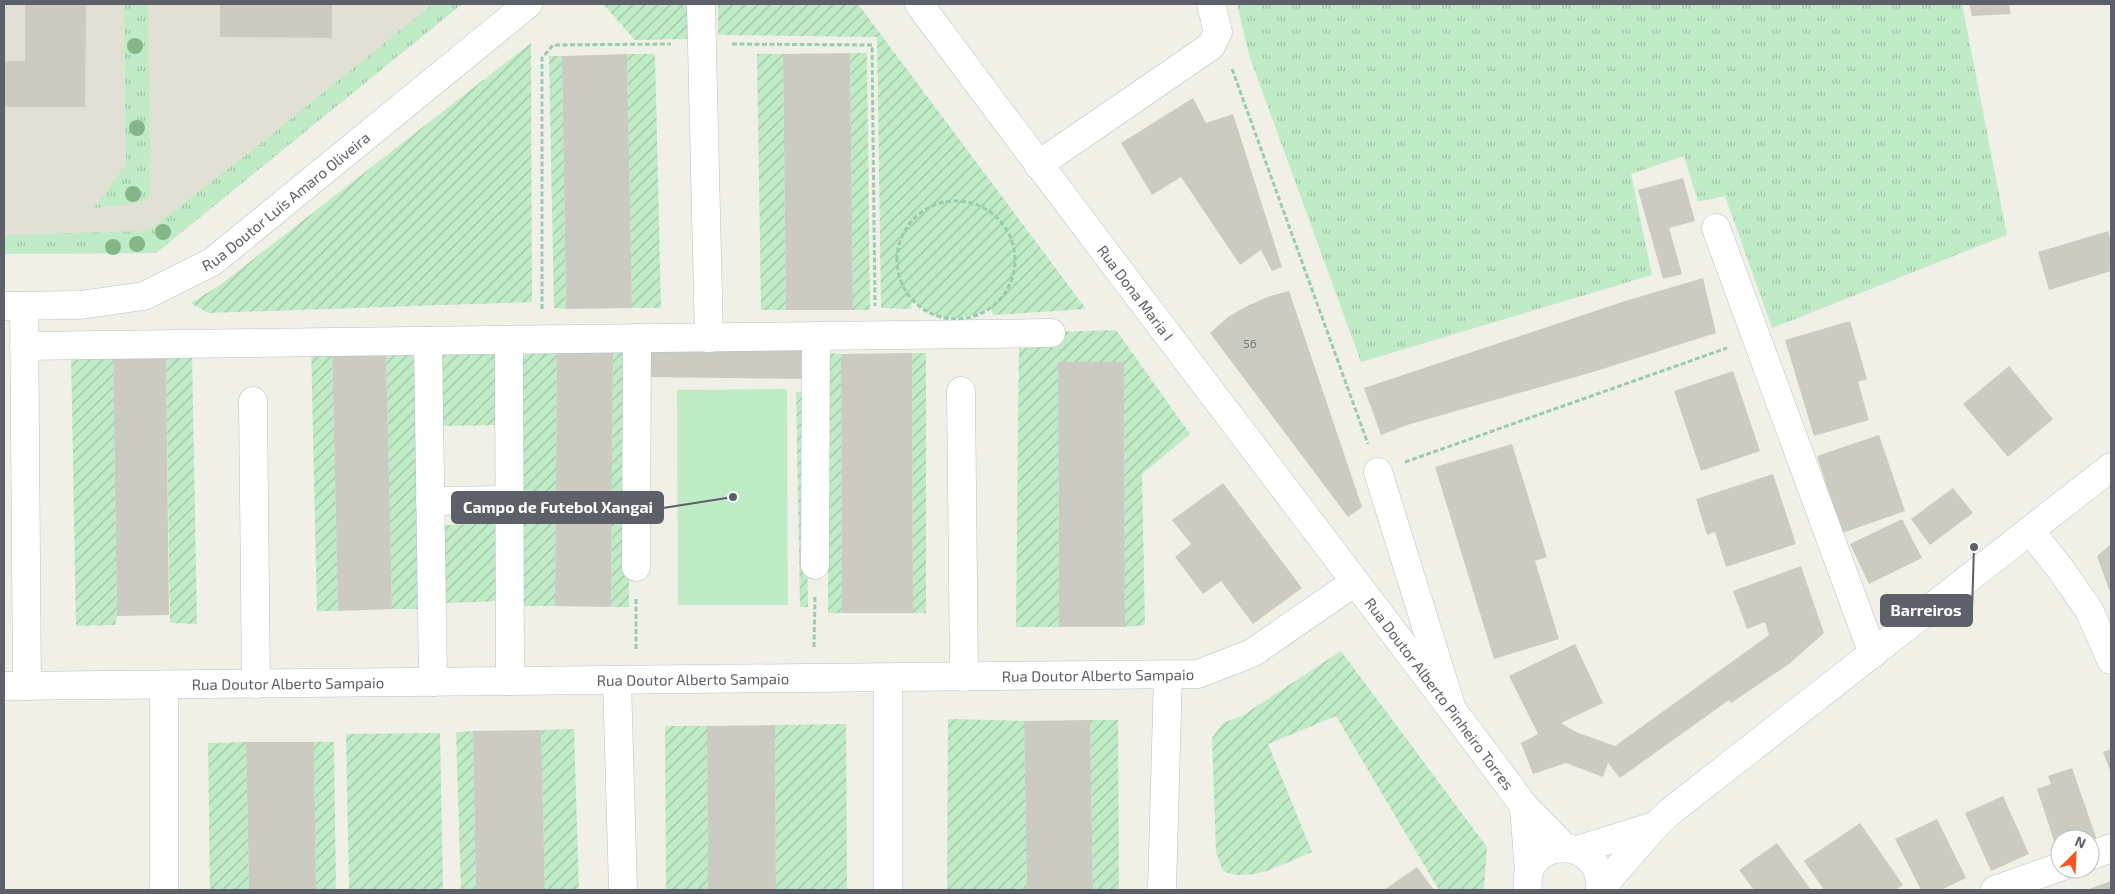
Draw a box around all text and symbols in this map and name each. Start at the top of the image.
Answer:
street label: Rua Doutor Luís Amaro Oliveira [199,128,373,275]
street label: Rua Dona Maria I [1094,241,1178,344]
house number: 56 [1243,336,1257,350]
callout: Campo de Futebol Xangai [452,492,663,523]
text: Campo de Futebol Xangai [463,497,653,516]
street label: Rua Doutor Alberto Pinheiro Torres [1361,594,1518,793]
callout: Barreiros [1881,595,1972,626]
text: Barreiros [1891,600,1961,619]
street label: Rua Doutor Alberto Sampaio [1002,665,1194,685]
street label: Rua Doutor Alberto Sampaio [597,669,789,689]
street label: Rua Doutor Alberto Sampaio [192,673,384,693]
north arrow [2050,829,2100,879]
text: N [2072,832,2089,851]

